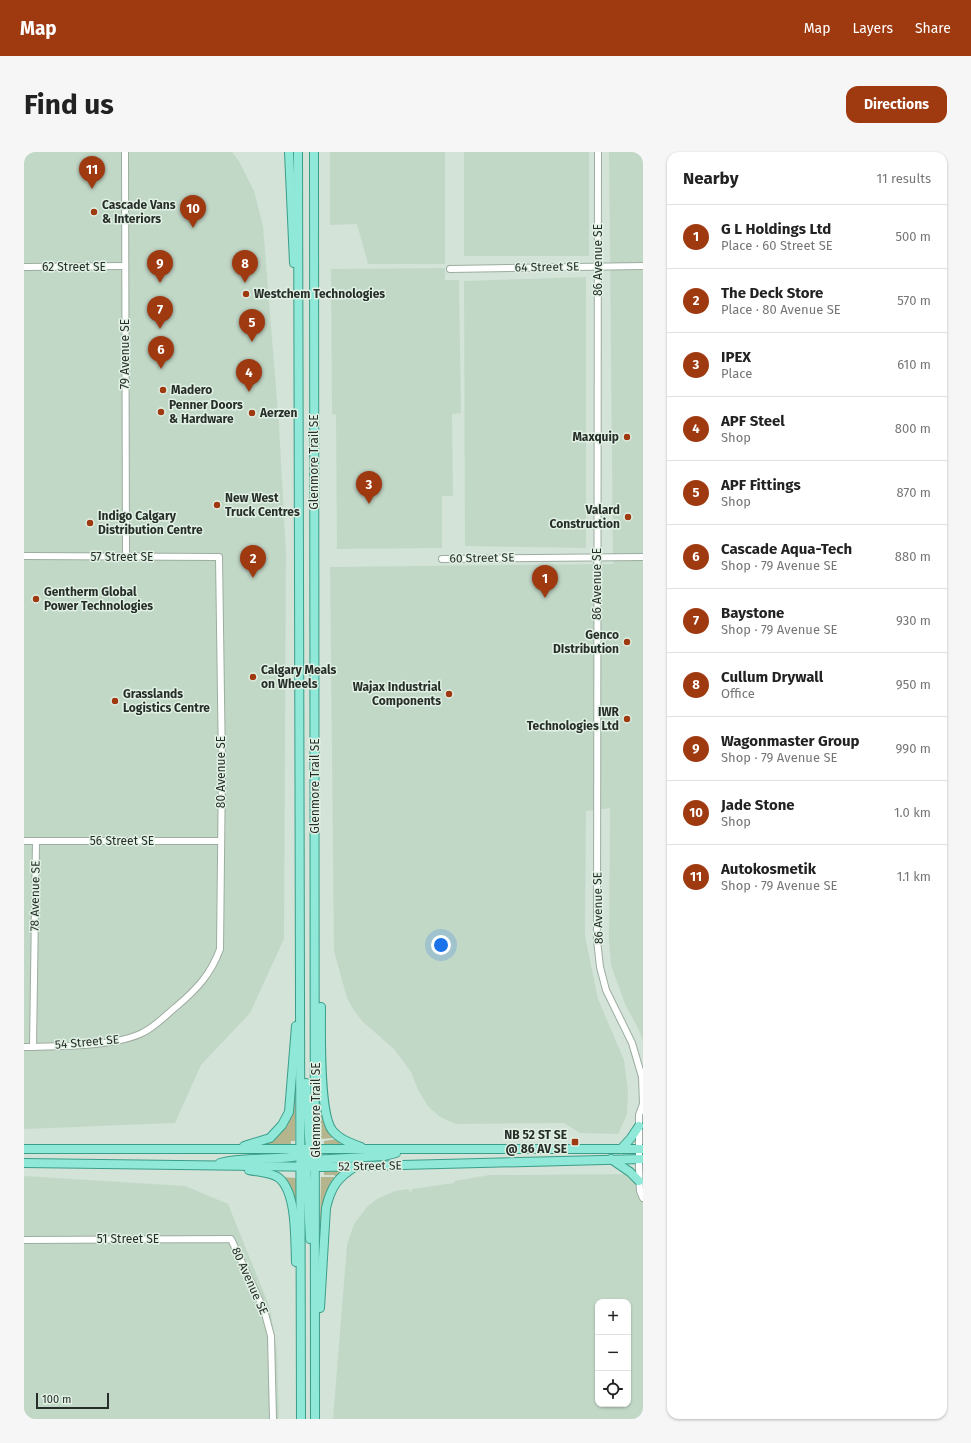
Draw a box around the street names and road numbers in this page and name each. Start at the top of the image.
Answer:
street label: 86 Avenue SE [591,224,605,296]
street label: 64 Street SE [515,259,579,275]
street label: 62 Street SE [42,260,106,274]
street label: 79 Avenue SE [118,319,132,389]
street label: Glenmore Trail SE [307,414,321,510]
street label: 86 Avenue SE [590,548,604,620]
street label: 57 Street SE [91,550,153,564]
street label: 60 Street SE [449,550,515,566]
street label: 80 Avenue SE [214,736,228,808]
street label: Glenmore Trail SE [308,738,322,834]
street label: 56 Street SE [90,834,154,848]
street label: 78 Avenue SE [27,860,43,932]
street label: 86 Avenue SE [590,872,606,944]
street label: 54 Street SE [54,1032,120,1052]
street label: Glenmore Trail SE [309,1062,323,1158]
street label: 52 Street SE [338,1158,402,1174]
street label: 51 Street SE [97,1232,159,1246]
street label: 80 Avenue SE [229,1245,271,1317]

